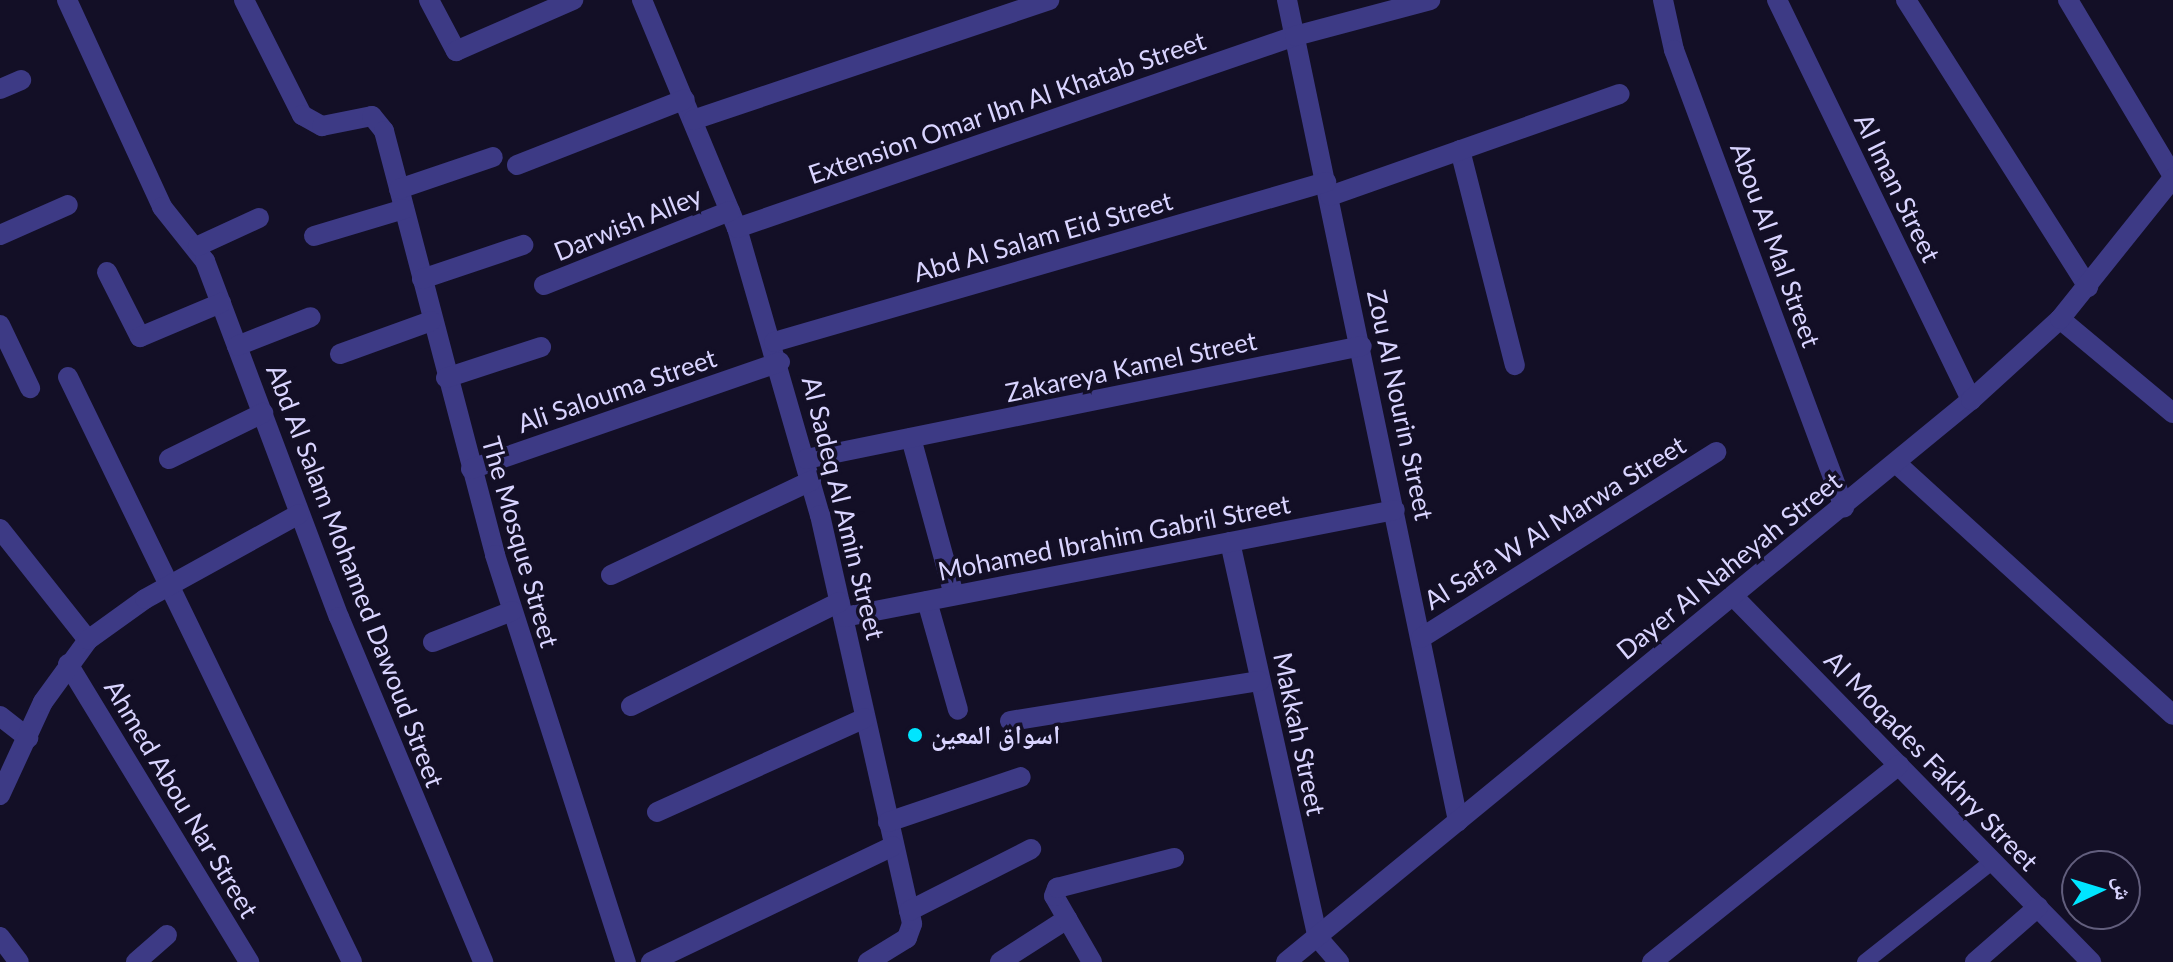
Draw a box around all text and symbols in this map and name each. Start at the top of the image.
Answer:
street label: Extension Omar Ibn Al Khatab Street [804,25,1210,191]
street label: Al Iman Street [1848,109,1946,267]
street label: Abou Al Mal Street [1723,138,1827,352]
street label: Darwish Alley [549,180,707,268]
street label: Abd Al Salam Eid Street [910,185,1176,289]
street label: Zou Al Nourin Street [1360,287,1440,523]
street label: Zakareya Kamel Street [1003,325,1259,409]
street label: Ali Salouma Street [513,342,721,440]
street label: Abd Al Salam Mohamed Dawoud Street [260,360,450,792]
street label: Al Sadeq Al Amin Street [795,372,891,644]
street label: Al Safa W Al Marwa Street [1418,429,1692,617]
street label: The Mosque Street [475,433,565,651]
street label: Dayer Al Naheyah Street [1610,465,1848,667]
street label: Mohamed Ibrahim Gabril Street [935,489,1293,587]
street label: Al Moqades Fakhry Street [1818,644,2044,878]
street label: Makkah Street [1267,650,1331,818]
street label: Ahmed Abou Nar Street [97,674,265,924]
place label: اسواق المعين [931,719,1060,751]
marker: اسواق المعين [906,726,924,744]
north arrow [2061,850,2141,930]
text: ش [2109,876,2138,901]

